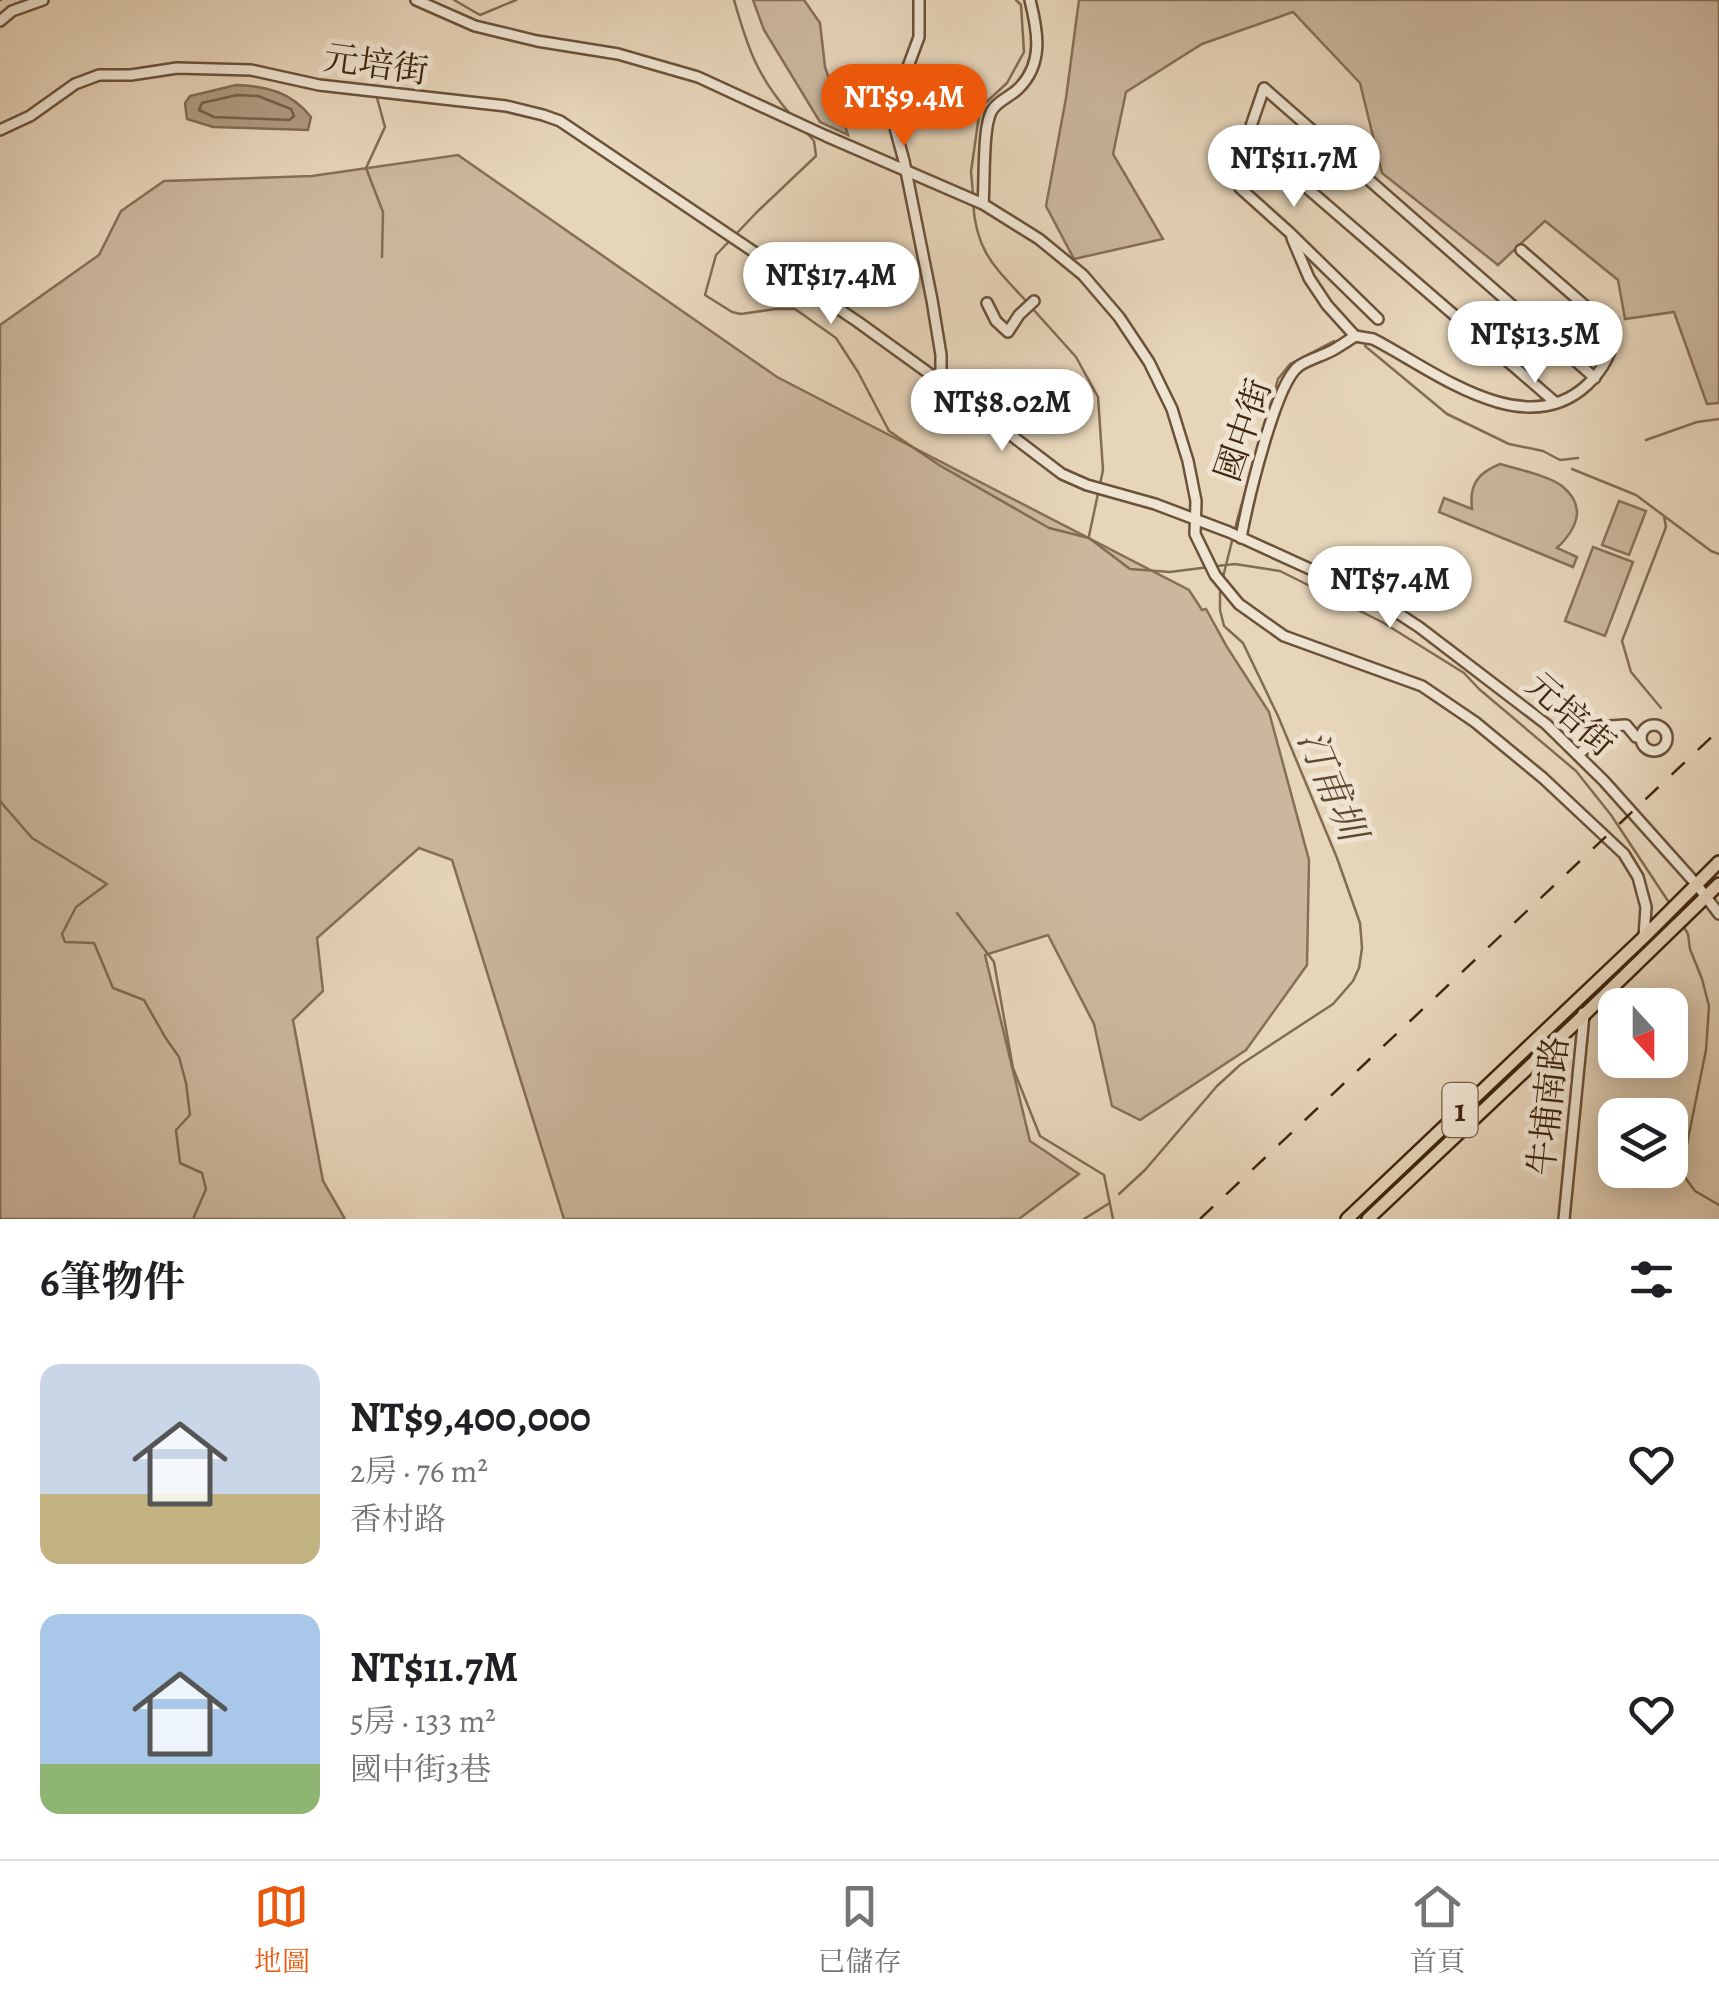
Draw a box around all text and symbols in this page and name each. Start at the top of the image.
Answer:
street label: 元培街 [321,33,431,95]
pin: NT$9.4M [812,64,996,149]
text: NT$9.4M [843,74,965,118]
pin: NT$11.7M [1191,125,1397,210]
text: NT$11.7M [1230,135,1358,179]
pin: NT$17.4M [728,242,934,327]
text: NT$17.4M [765,252,897,296]
pin: NT$13.5M [1432,301,1638,386]
text: NT$13.5M [1470,311,1600,355]
pin: NT$8.02M [899,369,1105,454]
street label: 國中街 [1203,373,1283,487]
text: NT$8.02M [933,379,1071,423]
pin: NT$7.4M [1298,546,1482,631]
text: NT$7.4M [1330,556,1450,600]
street label: 元培街 [1516,661,1626,767]
water label: 汀甫圳 [1286,722,1381,853]
north arrow [1598,988,1688,1078]
map controls [1598,988,1688,1188]
street label: 牛埔南路 [1517,1034,1579,1178]
road number: 1 [1442,1083,1478,1137]
button: layers [1598,1098,1688,1188]
icon: filters [1624,1252,1679,1307]
text: 6筆物件 [40,1253,186,1310]
text: NT$9,400,000 [350,1388,591,1445]
icon: home [120,1404,240,1524]
icon: heart [1624,1437,1679,1492]
text: 2房 · 76 m² [350,1449,488,1493]
text: 香村路 [350,1497,446,1541]
text: NT$11.7M [350,1638,518,1695]
icon: home [120,1654,240,1774]
icon: heart [1624,1687,1679,1742]
text: 5房 · 133 m² [350,1699,496,1743]
text: 國中街3巷 [350,1747,491,1791]
tab: 地圖 [254,1879,310,1981]
tab: 已儲存 [817,1879,901,1981]
tab: 首頁 [1409,1879,1465,1981]

